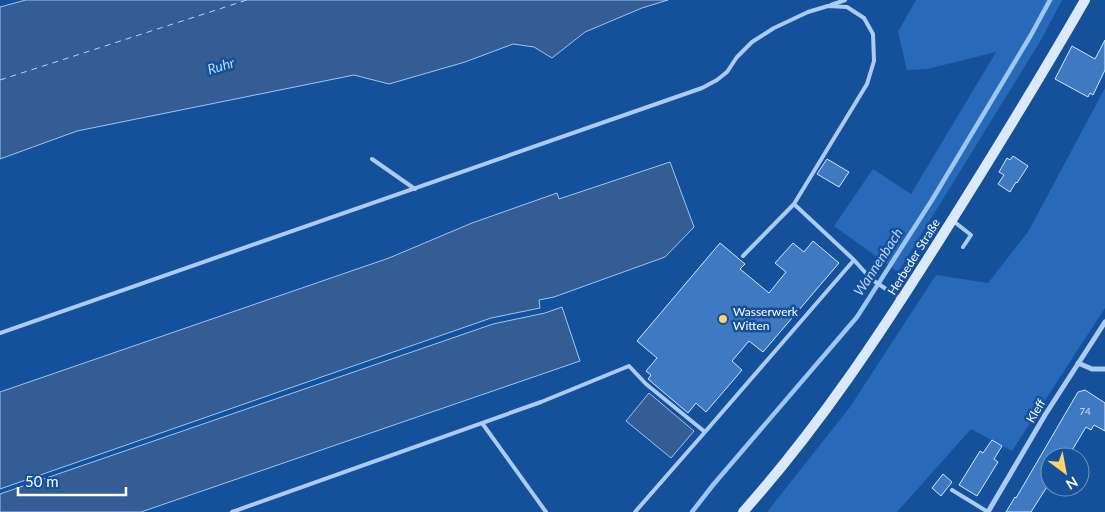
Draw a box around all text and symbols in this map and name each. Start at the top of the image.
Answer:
water label: Ruhr [205,53,237,78]
street label: Herbeder Straße [884,216,943,298]
water label: Wannenbach [849,225,906,299]
place label: Wasserwerk Witten [733,304,799,333]
marker: Wasserwerk Witten [717,313,729,325]
street label: Kleff [1023,396,1048,425]
house number: 74 [1079,405,1091,417]
north arrow [1040,447,1090,497]
scale bar [18,464,125,496]
text: 50 m [25,472,59,490]
text: N [1063,473,1081,494]

